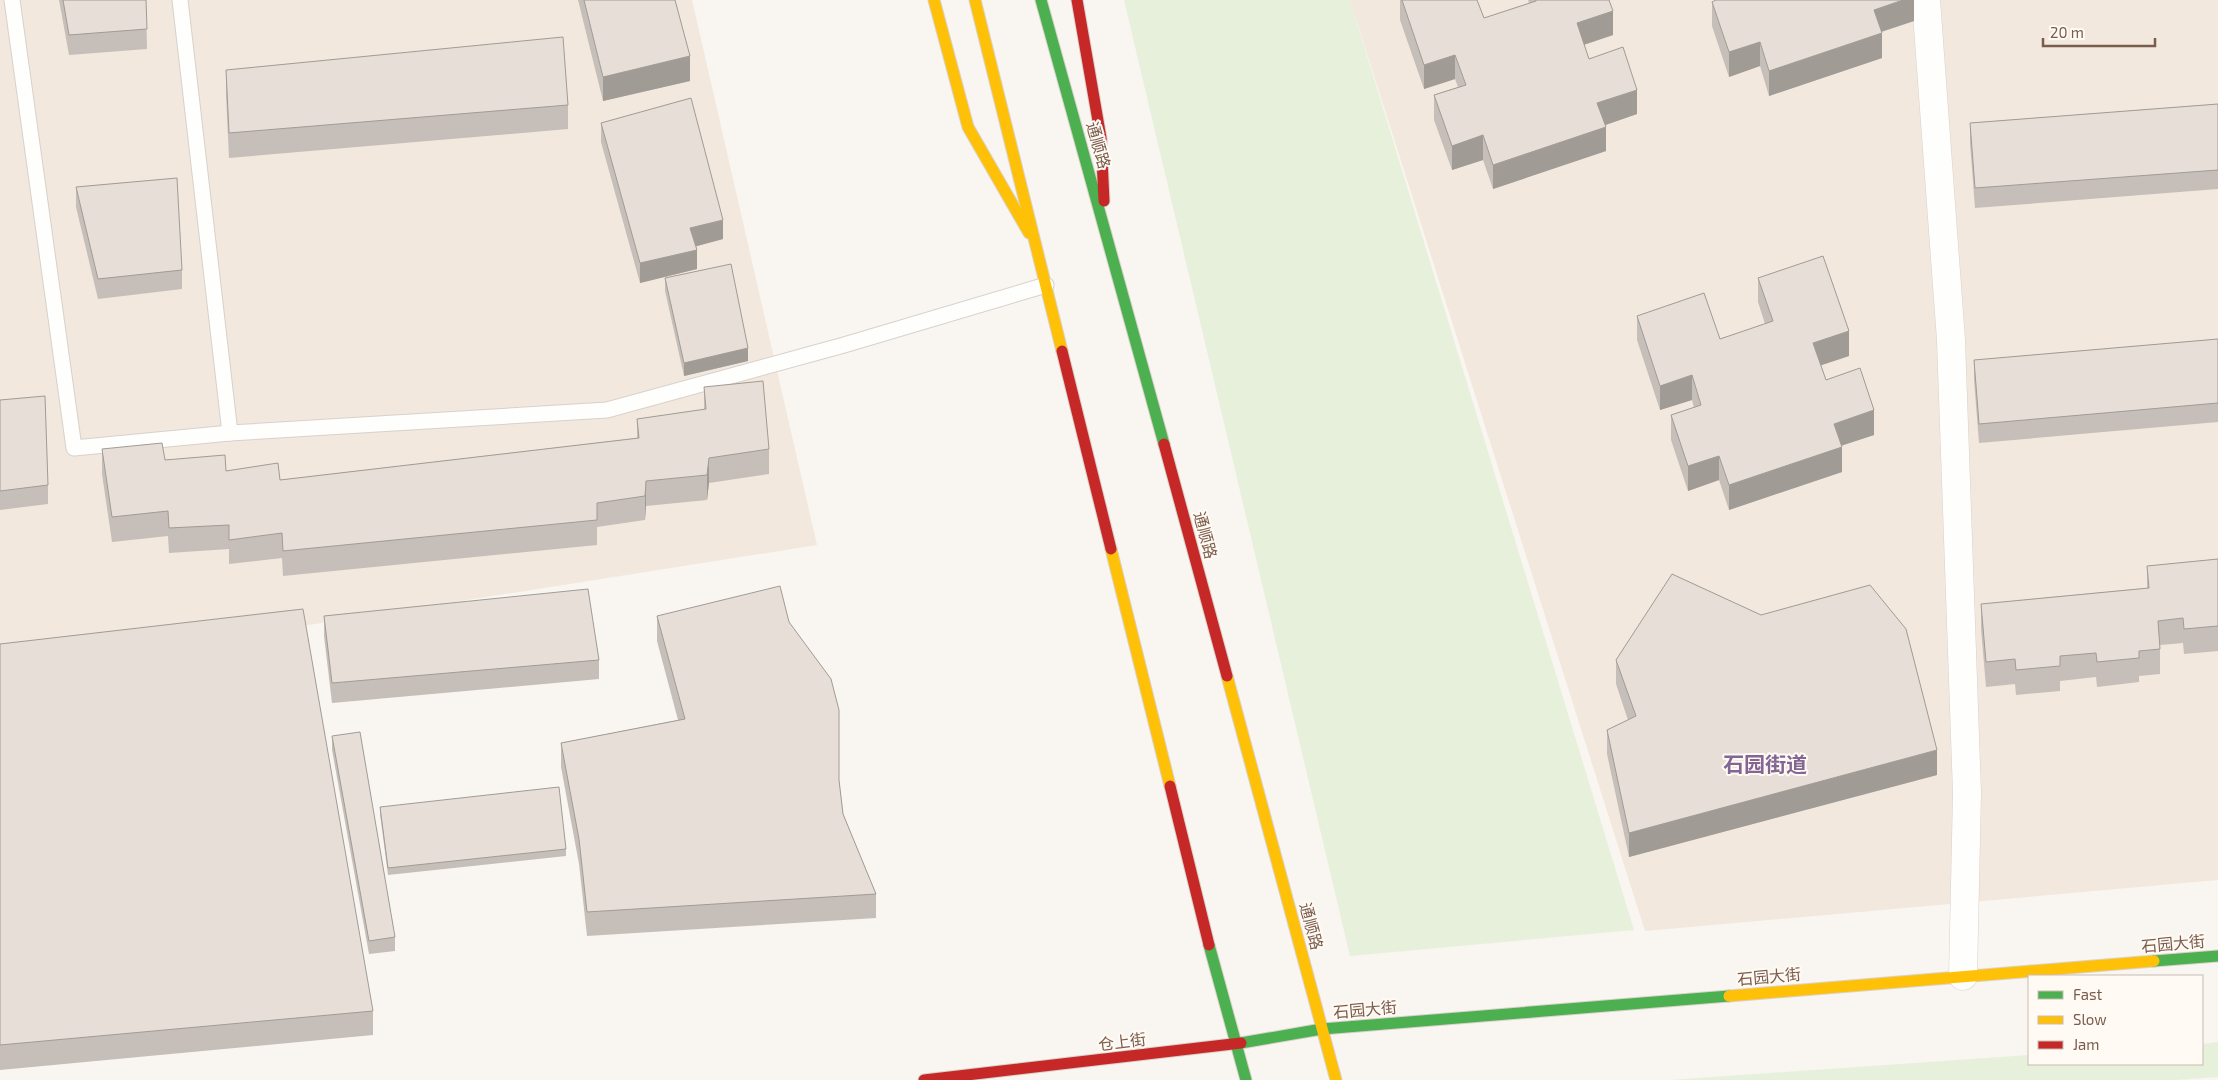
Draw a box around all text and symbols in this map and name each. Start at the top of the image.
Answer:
scale bar [2043,15,2156,47]
text: 20 m [2050,23,2084,41]
street label: 通顺路 [1083,119,1115,171]
street label: 通顺路 [1191,509,1221,561]
district label: 石园街道 [1723,751,1807,776]
street label: 通顺路 [1297,900,1327,952]
street label: 石园大街 [2140,931,2206,955]
street label: 石园大街 [1736,964,1802,988]
legend [2028,975,2203,1065]
text: Fast [2073,985,2103,1003]
street label: 石园大街 [1332,997,1398,1021]
text: Slow [2073,1010,2107,1028]
street label: 仓上街 [1097,1029,1147,1053]
text: Jam [2073,1035,2099,1053]

